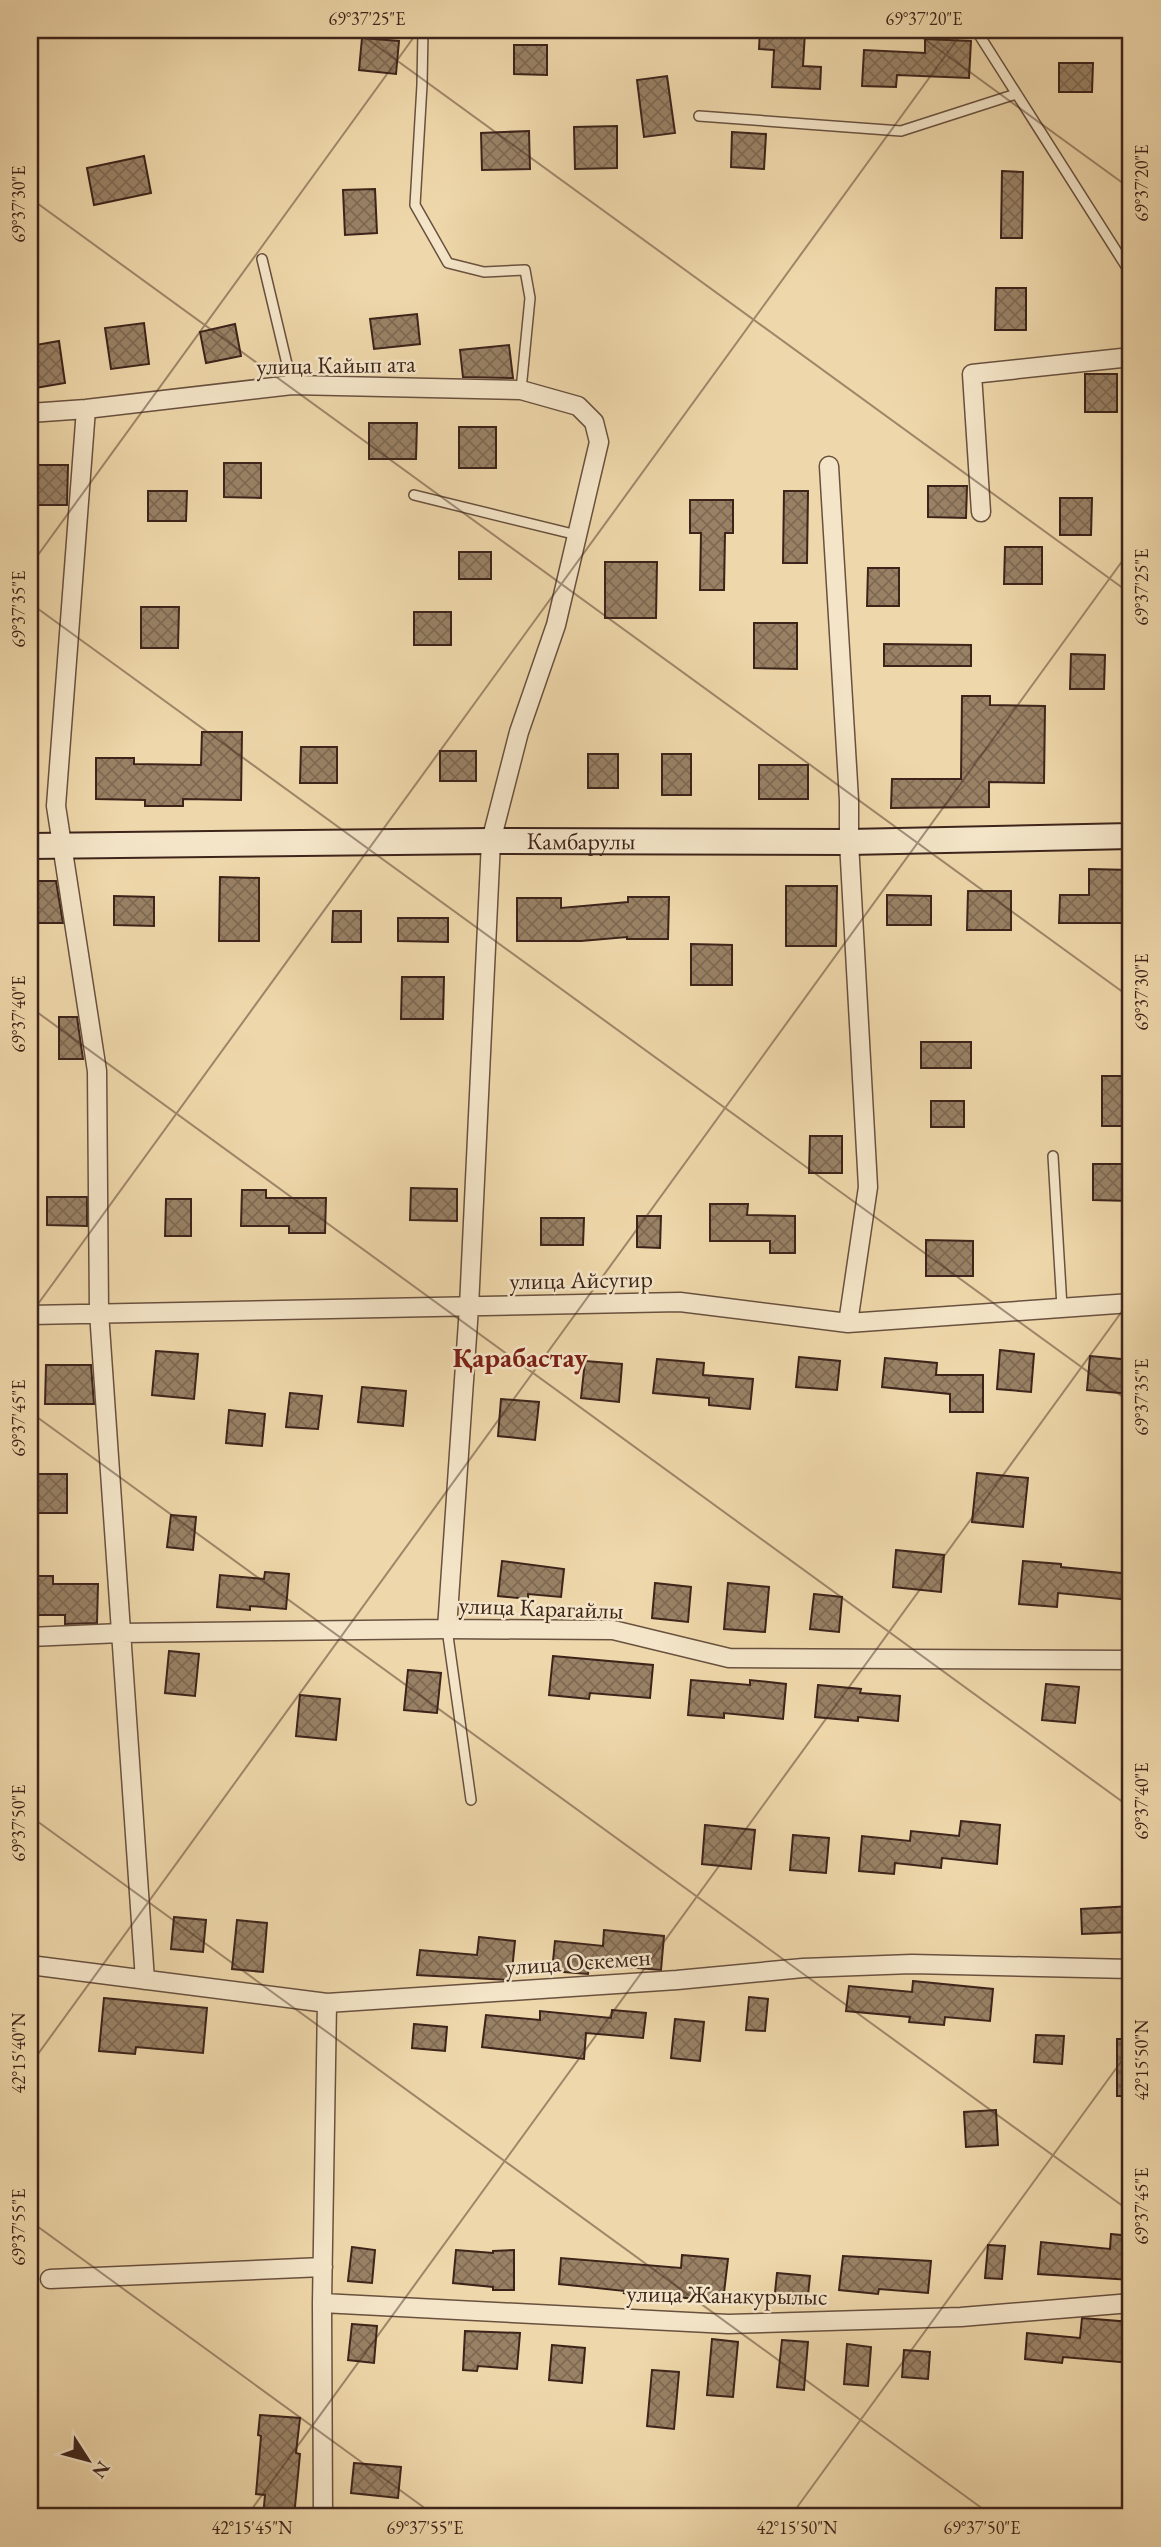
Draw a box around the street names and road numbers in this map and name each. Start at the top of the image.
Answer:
street label: улица Кайып ата [256,348,416,381]
street label: Камбарулы [526,825,636,856]
street label: улица Айсугир [509,1263,653,1296]
street label: улица Карагайлы [458,1589,624,1626]
street label: улица Оскемен [504,1941,652,1982]
street label: улица Жанакурылыс [626,2277,828,2312]

